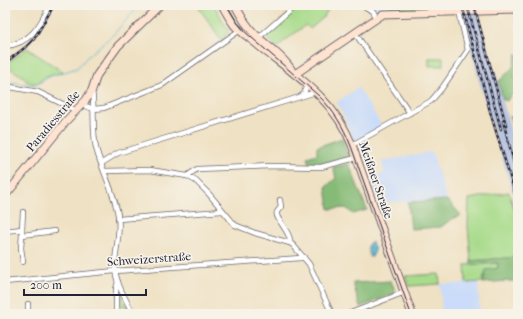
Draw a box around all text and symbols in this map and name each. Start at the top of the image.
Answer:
street label: Paradiesstraße [23,88,83,154]
street label: Meißner Straße [356,139,396,221]
street label: Schweizerstraße [106,249,192,269]
scale bar [24,271,146,297]
text: 200 m [30,278,62,292]

